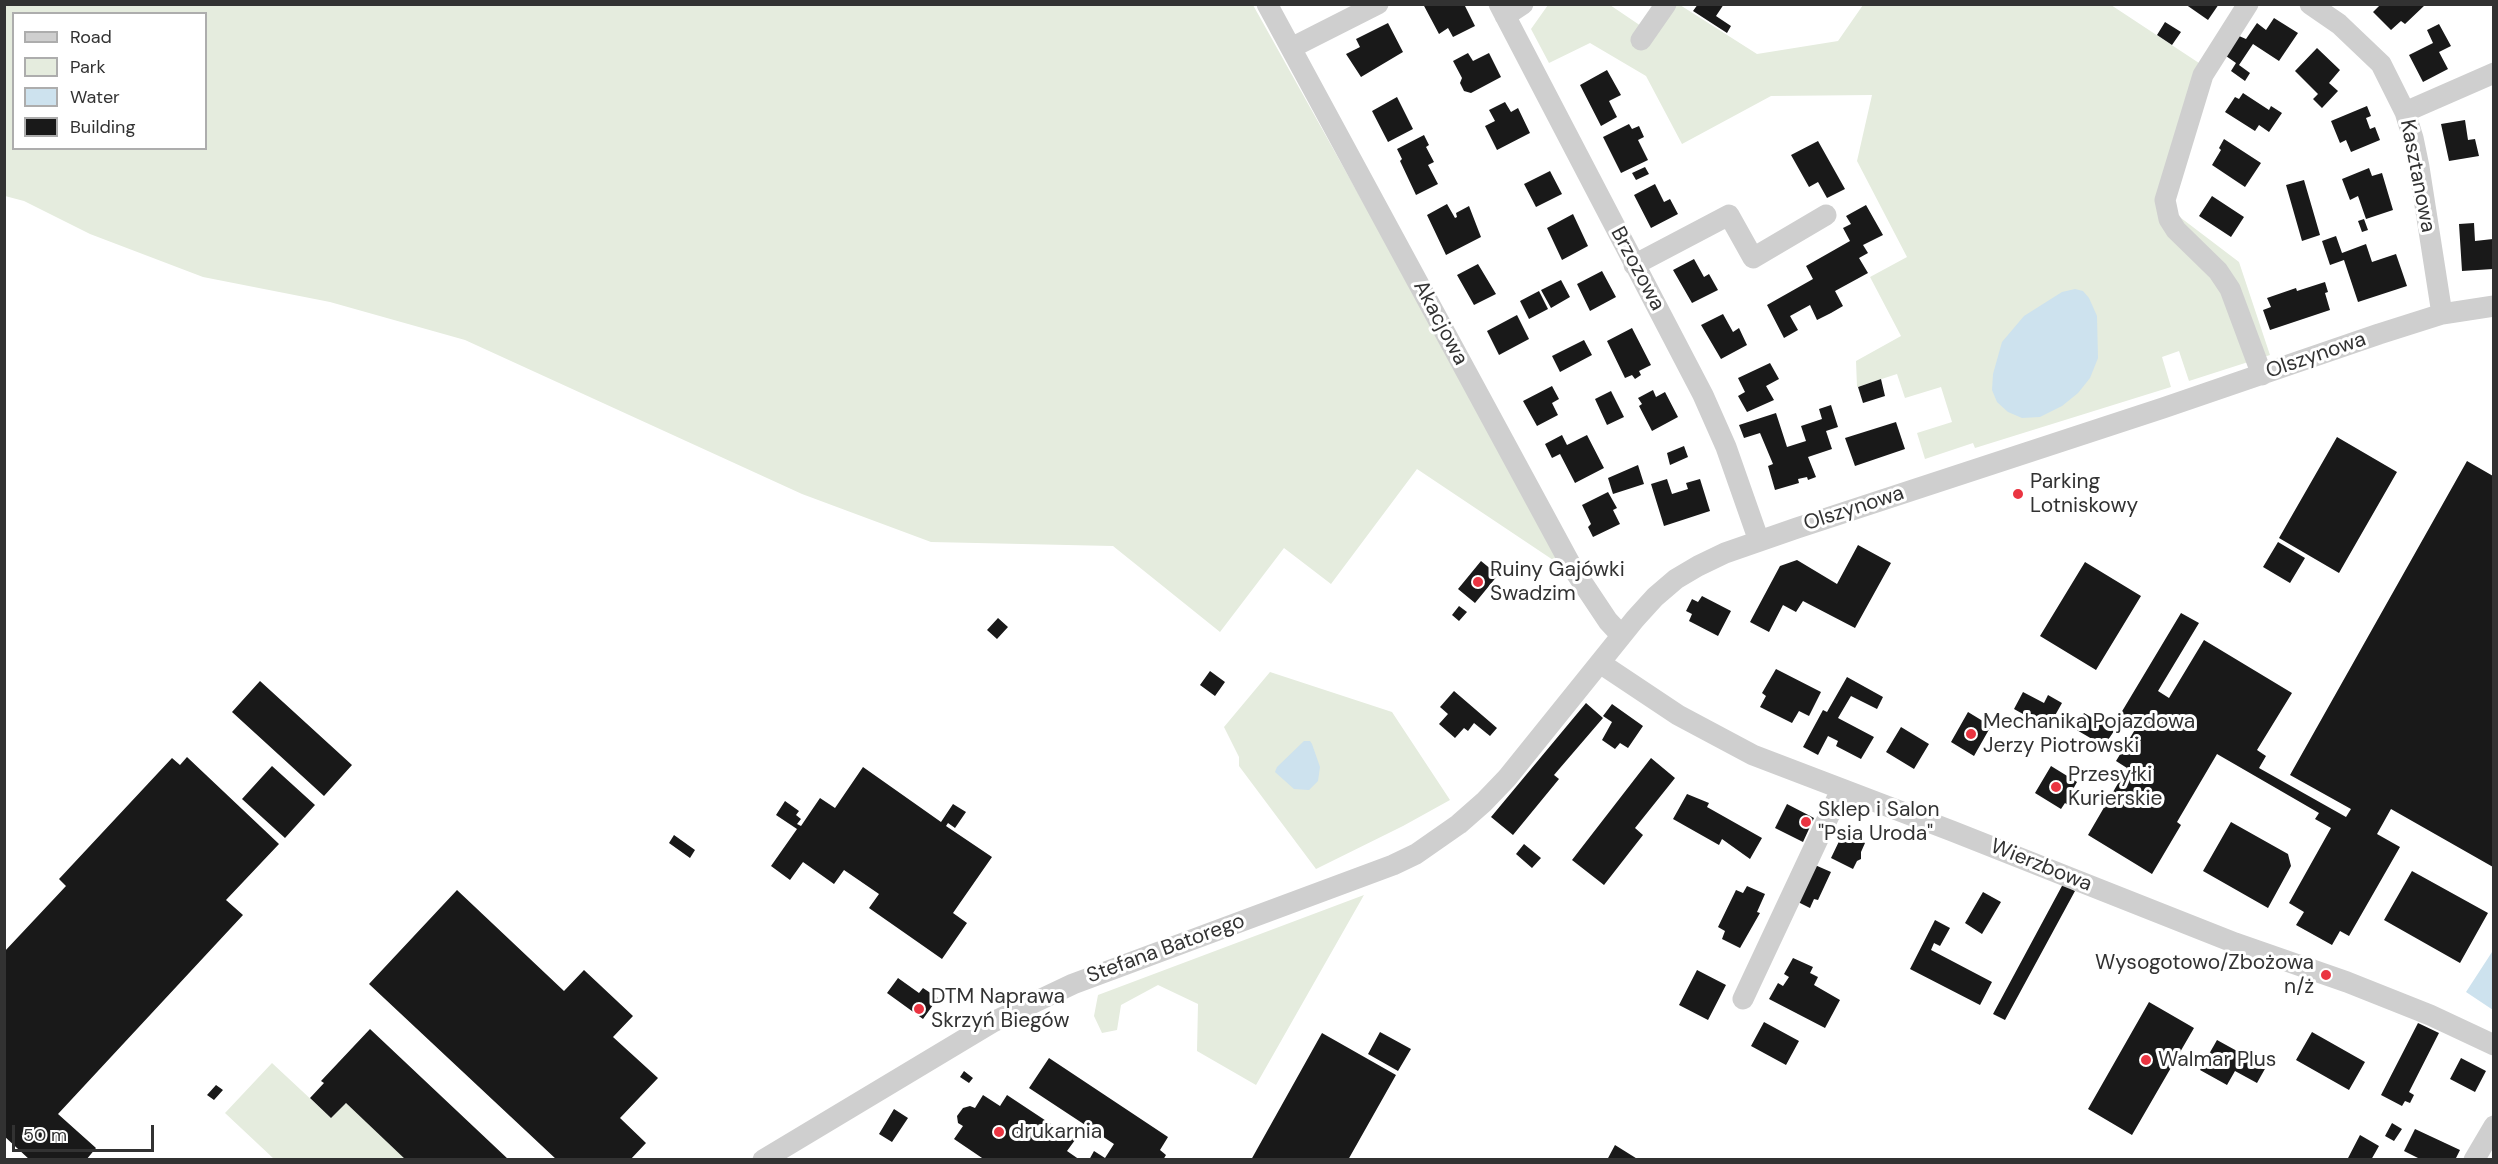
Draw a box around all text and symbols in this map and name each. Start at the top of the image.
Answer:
legend [12,12,207,150]
text: Road [70,25,112,49]
text: Park [70,55,106,79]
text: Water [70,85,120,109]
text: Building [70,115,135,139]
street label: Kasztanowa [2394,118,2440,234]
street label: Brzozowa [1604,223,1670,315]
street label: Akacjowa [1407,276,1473,370]
street label: Olszynowa [2263,327,2369,385]
place label: Parking Lotniskowy [2030,469,2138,519]
street label: Olszynowa [1801,481,1907,537]
marker: Parking Lotniskowy [2011,487,2025,501]
place label: Ruiny Gajówki Swadzim [1490,557,1625,607]
marker: Ruiny Gajówki Swadzim [1471,575,1485,589]
place label: Mechanika Pojazdowa Jerzy Piotrowski [1983,709,2195,759]
marker: Mechanika Pojazdowa Jerzy Piotrowski [1964,727,1978,741]
place label: Przesyłki Kurierskie [2068,762,2163,812]
marker: Przesyłki Kurierskie [2049,780,2063,794]
place label: Sklep i Salon "Psia Uroda" [1818,797,1940,847]
marker: Sklep i Salon "Psia Uroda" [1799,815,1813,829]
street label: Wierzbowa [1987,834,2095,898]
street label: Stefana Batorego [1083,909,1249,989]
place label: Wysogotowo/Zbożowa n/ż [2095,950,2314,1000]
marker: Wysogotowo/Zbożowa n/ż [2319,968,2333,982]
place label: DTM Naprawa Skrzyń Biegów [931,984,1069,1034]
marker: DTM Naprawa Skrzyń Biegów [912,1002,926,1016]
place label: Walmar Plus [2158,1047,2276,1073]
marker: Walmar Plus [2139,1053,2153,1067]
scale bar [15,1113,158,1151]
place label: drukarnia [1011,1119,1102,1145]
text: 50 m [23,1123,67,1147]
marker: drukarnia [992,1125,1006,1139]

